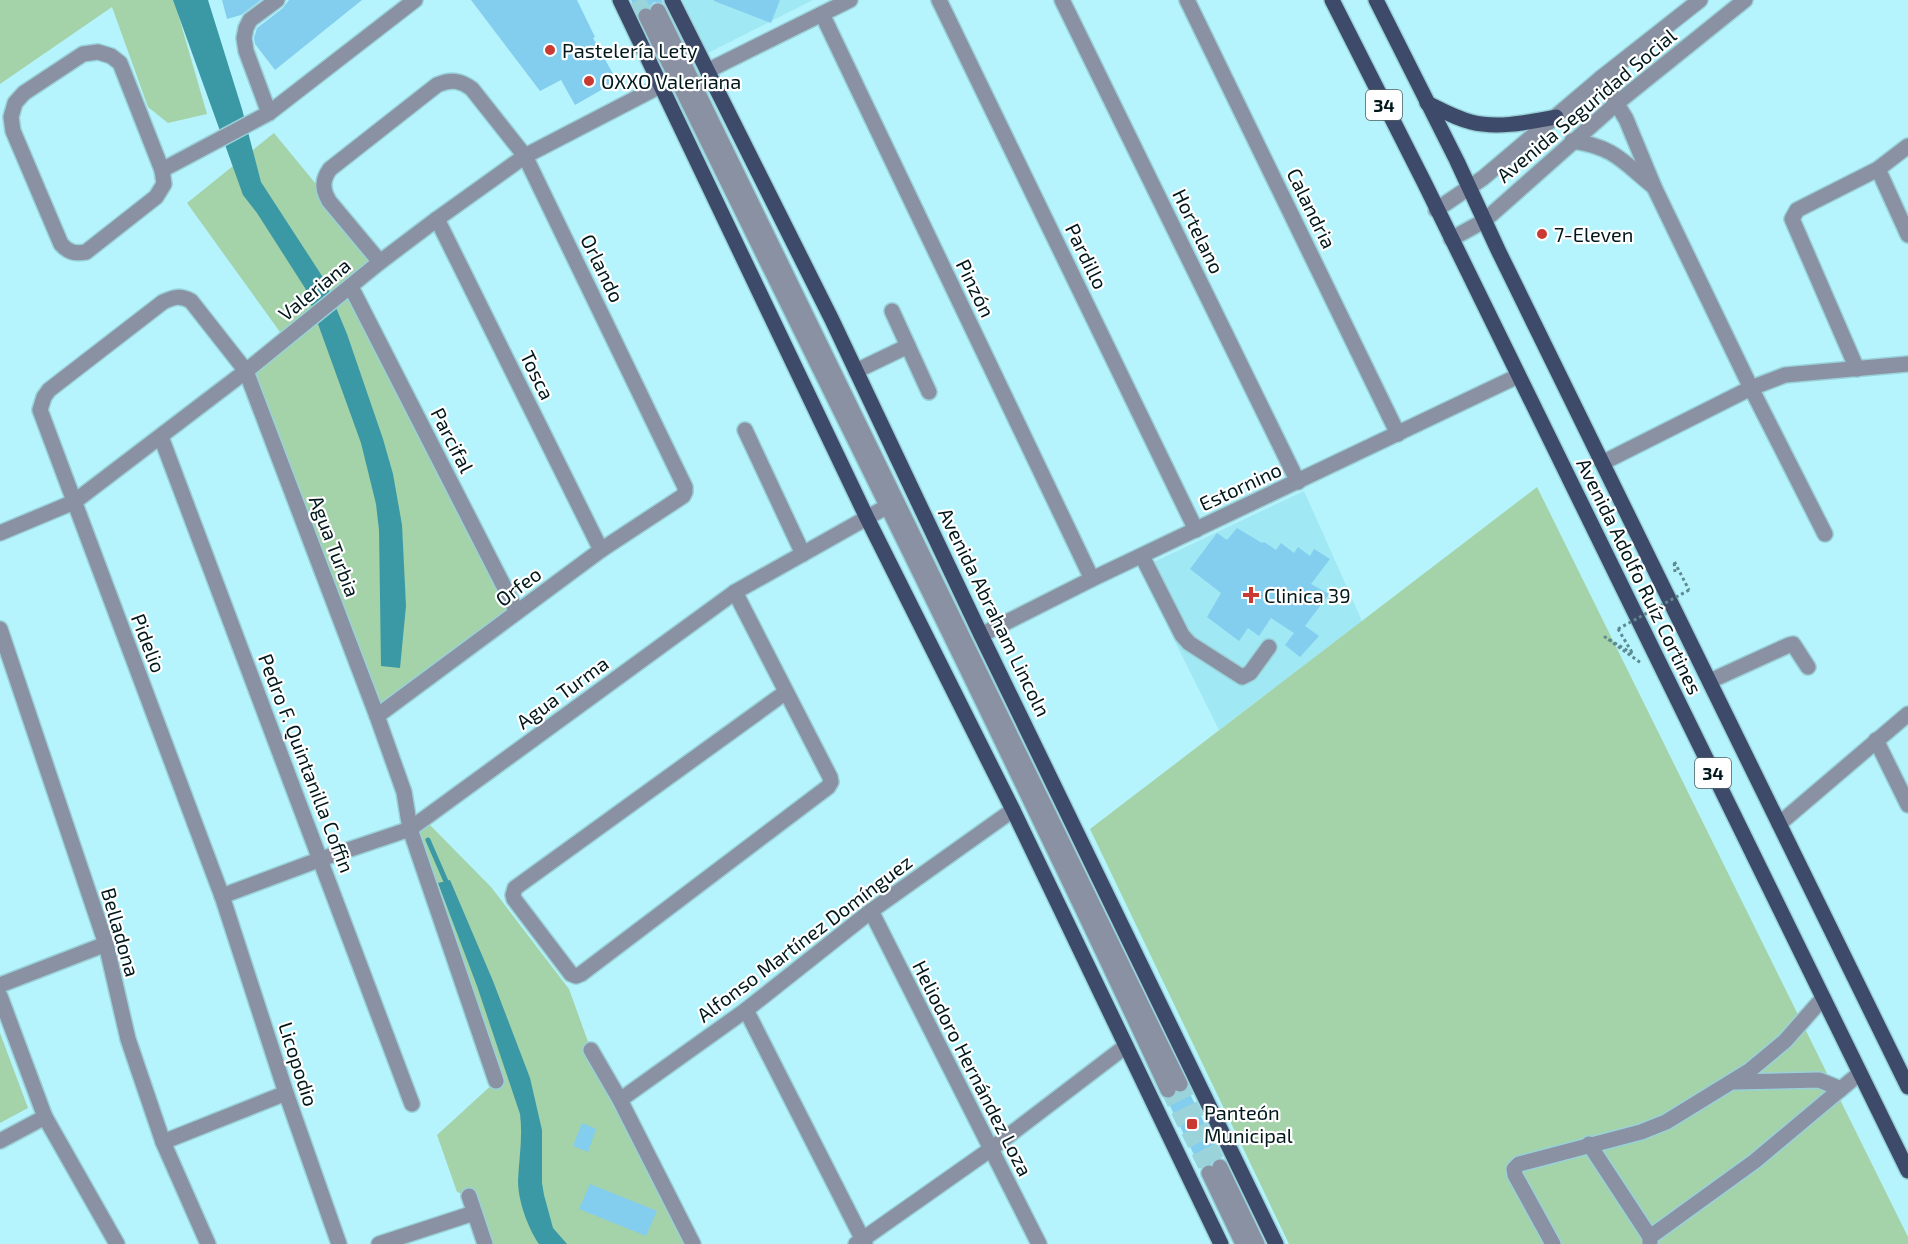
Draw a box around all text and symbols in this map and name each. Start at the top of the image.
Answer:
street label: Avenida Seguridad Social [1491,23,1681,187]
place label: Pastelería Lety [562,38,698,62]
marker: Pastelería Lety [543,43,557,57]
place label: OXXO Valeriana [601,69,741,93]
marker: OXXO Valeriana [582,74,596,88]
road number: 34 [1366,90,1402,120]
street label: Calandria [1282,164,1342,252]
street label: Hortelano [1168,185,1230,277]
street label: Pardillo [1061,219,1113,293]
place label: 7-Eleven [1554,222,1633,246]
marker: 7-Eleven [1535,227,1549,241]
street label: Orlando [576,230,630,306]
street label: Valeriana [273,253,355,325]
street label: Pinzón [952,255,1000,321]
street label: Tosca [516,347,560,403]
street label: Parcifal [426,403,480,477]
street label: Avenida Adolfo Ruíz Cortines [1572,454,1708,698]
street label: Estornino [1195,457,1285,515]
street label: Agua Turbia [305,492,365,600]
street label: Avenida Abraham Lincoln [934,504,1056,720]
street label: Orfeo [490,561,546,611]
place label: Clinica 39 [1264,583,1351,607]
marker: Clinica 39 [1242,586,1260,604]
street label: Pidelio [127,610,171,676]
street label: Pedro F. Quintanilla Coffin [254,650,360,876]
street label: Agua Turma [511,651,613,733]
road number: 34 [1695,758,1731,788]
street label: Alfonso Martínez Domínguez [692,849,916,1027]
street label: Belladona [97,885,145,979]
street label: Heliodoro Hernández Loza [908,956,1038,1180]
street label: Licopodio [274,1019,324,1109]
place label: Panteón Municipal [1204,1100,1293,1147]
marker: Panteón Municipal [1185,1117,1199,1131]

